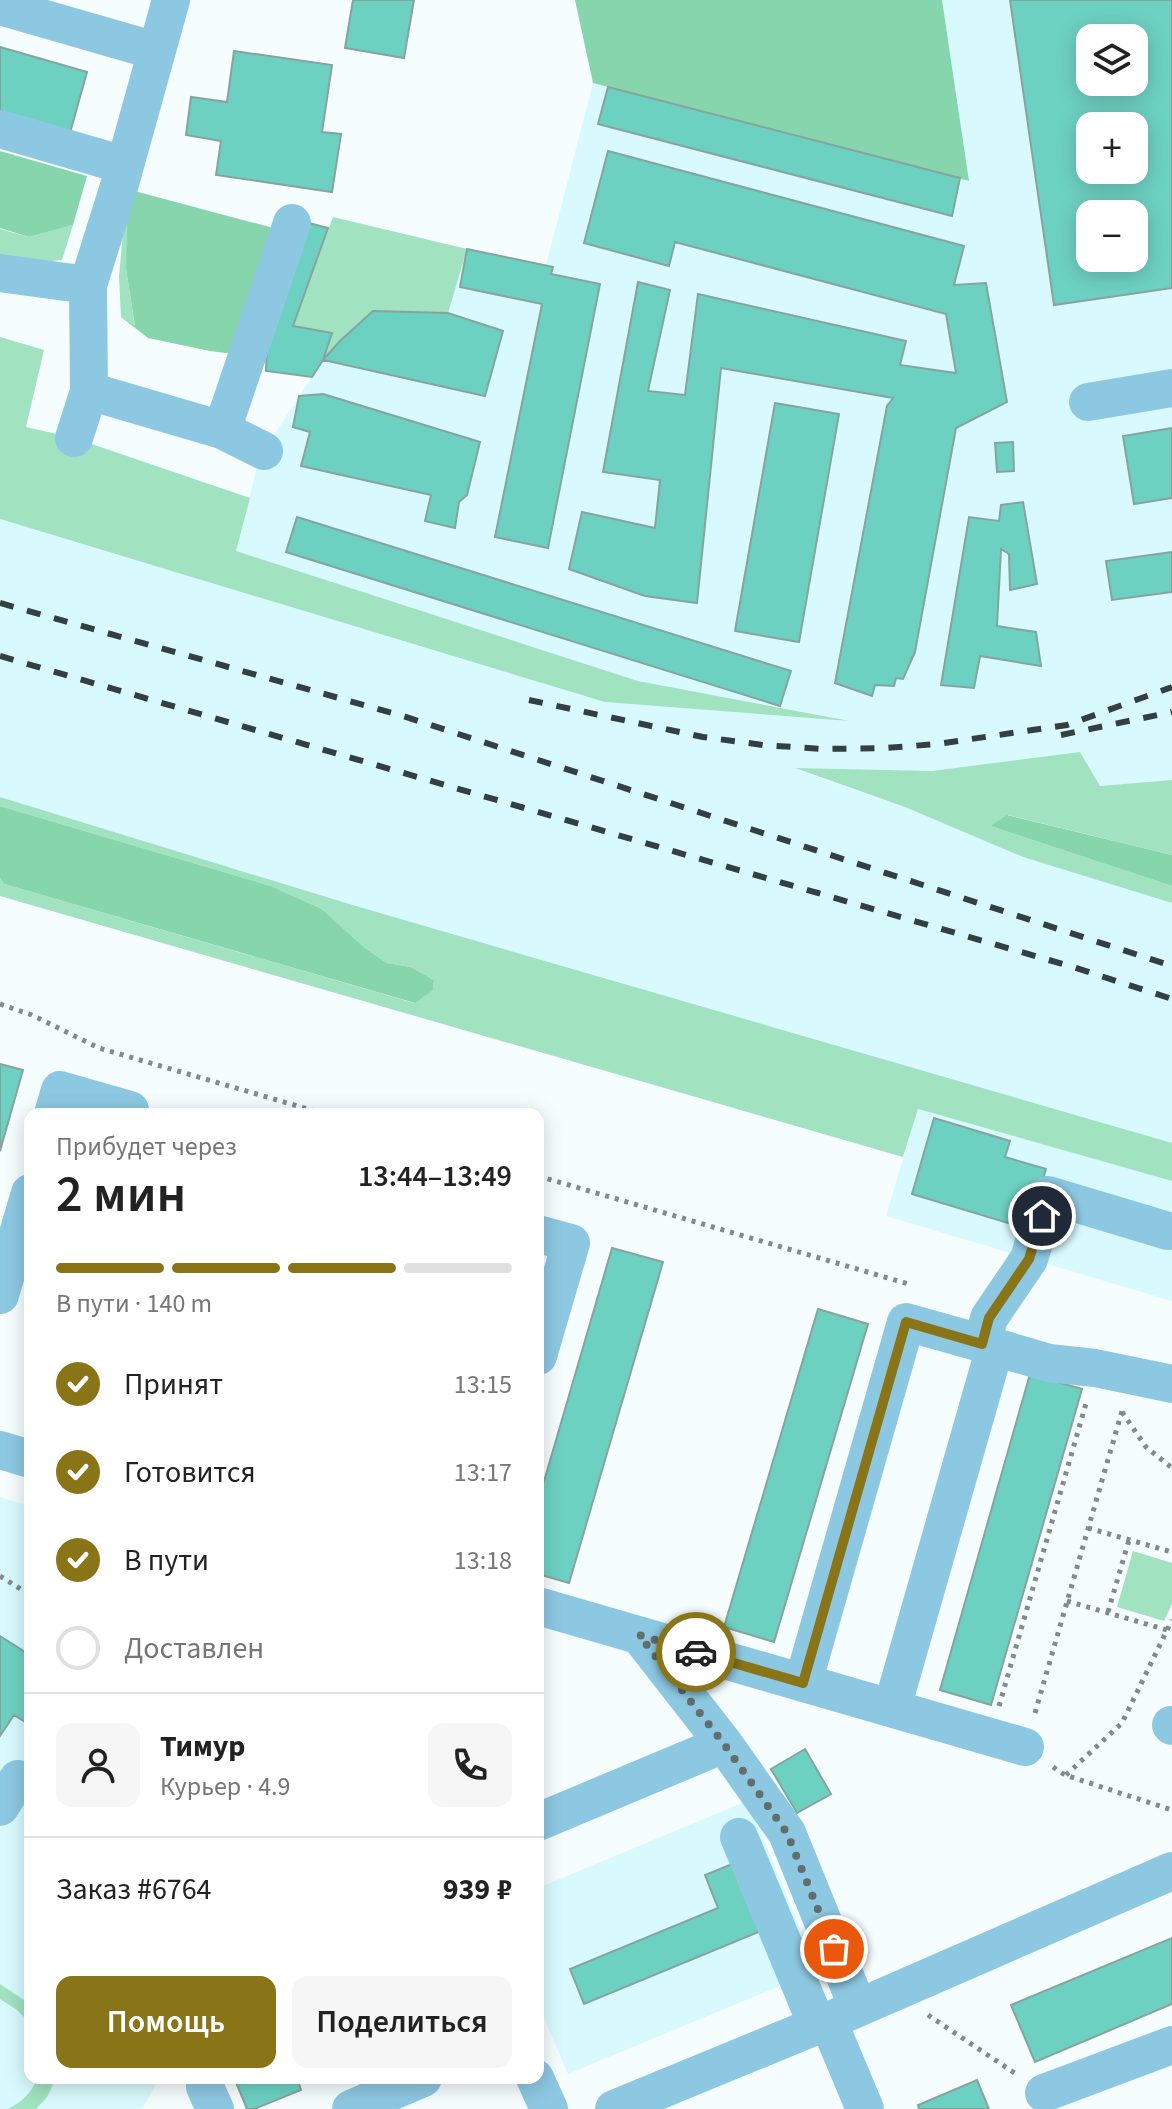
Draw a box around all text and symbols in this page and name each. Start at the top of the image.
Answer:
map controls [1076,24,1148,272]
button: layers [1076,24,1148,96]
button: + [1076,112,1148,184]
button: − [1076,200,1148,272]
text: Прибудет через [56,1128,237,1165]
text: 13:44–13:49 [358,1155,512,1198]
text: 2 мин [56,1158,186,1232]
pin [1008,1182,1076,1250]
icon: home [1020,1194,1064,1238]
text: В пути · 140 m [56,1285,212,1322]
icon: check [56,1362,100,1406]
text: Принят [124,1363,223,1406]
text: 13:15 [454,1366,512,1403]
icon: check [56,1450,100,1494]
text: Готовится [124,1451,256,1494]
text: 13:17 [454,1454,512,1491]
icon: check [56,1538,100,1582]
text: В пути [124,1539,209,1582]
text: 13:18 [454,1542,512,1579]
courier [656,1612,736,1692]
text: Доставлен [124,1627,264,1670]
icon: car [674,1630,718,1674]
button: person [56,1723,140,1807]
button: phone [428,1723,512,1807]
text: Тимур [160,1725,246,1768]
text: Курьер · 4.9 [160,1768,290,1805]
text: Заказ #6764 [56,1868,212,1911]
text: 939 ₽ [443,1868,512,1911]
pin [800,1915,868,1983]
icon: bag [812,1927,856,1971]
button: Помощь [56,1976,276,2068]
button: Поделиться [292,1976,512,2068]

